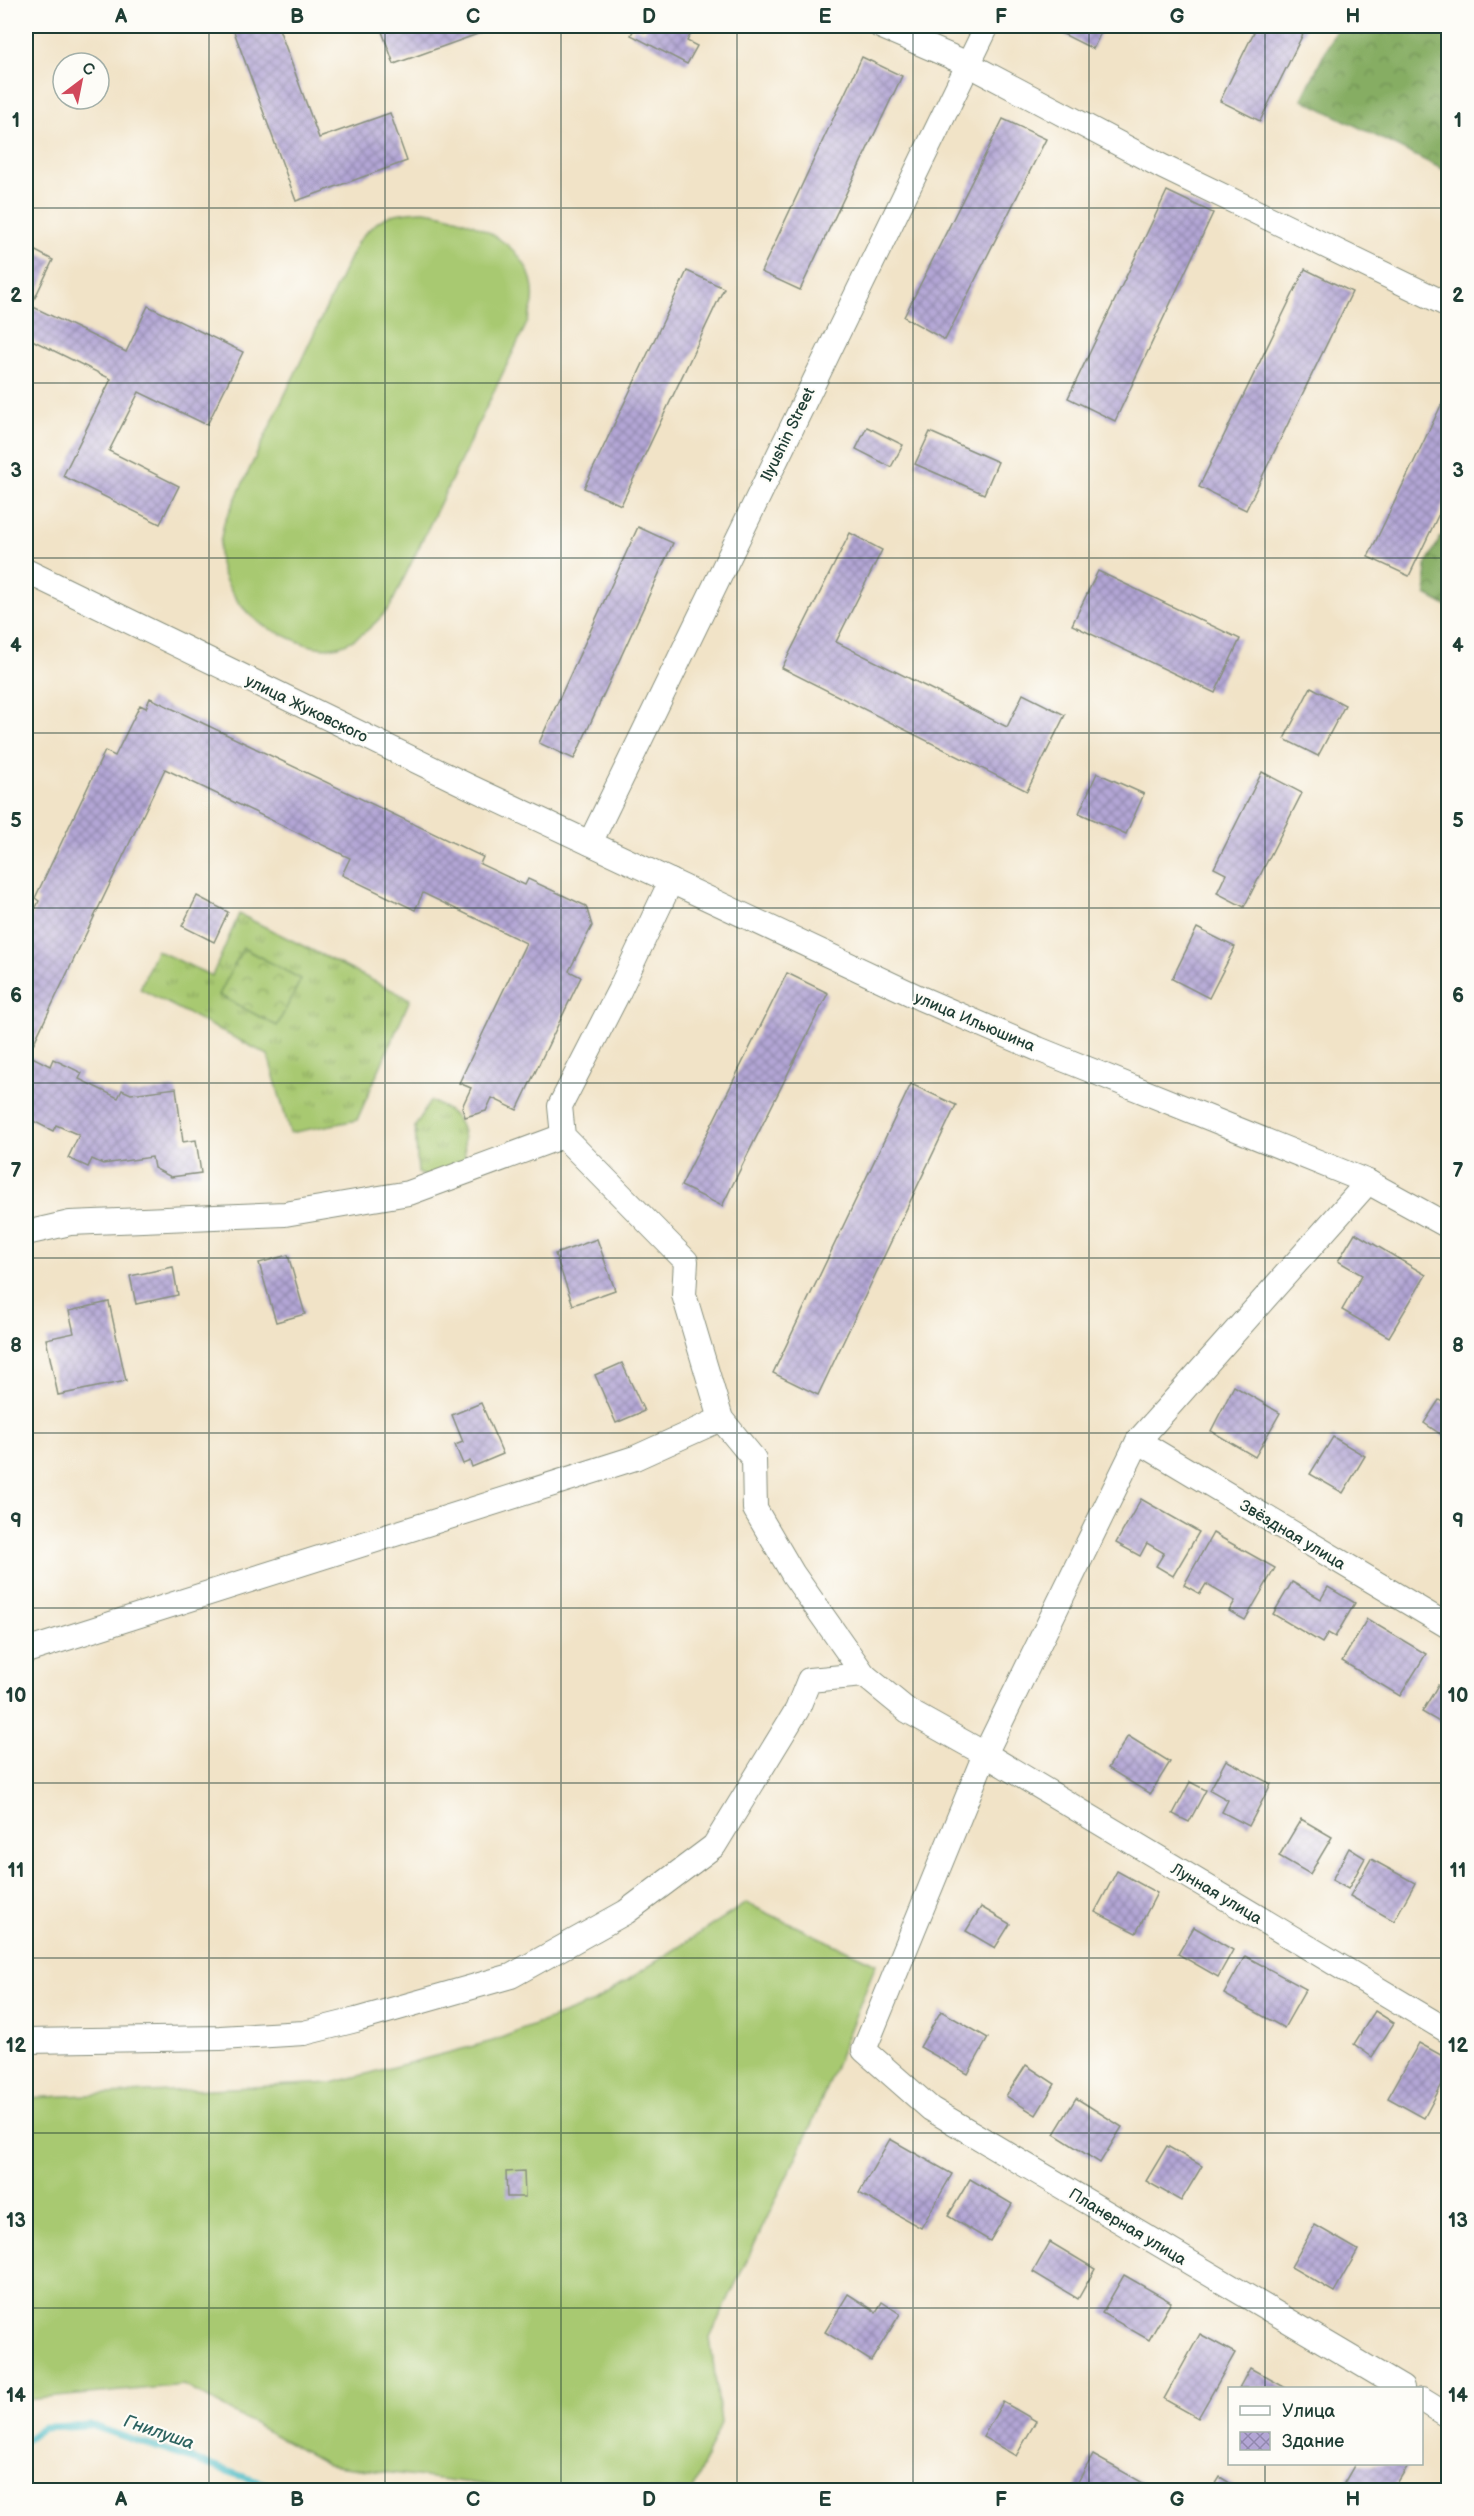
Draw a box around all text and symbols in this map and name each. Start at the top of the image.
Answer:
text: A [114,5,128,29]
text: B [290,5,304,29]
text: C [466,5,480,29]
text: D [642,5,656,29]
text: E [819,5,832,29]
text: F [995,5,1007,29]
text: G [1170,5,1185,29]
text: H [1346,5,1360,29]
north arrow [51,51,111,111]
text: С [78,59,98,81]
text: 1 [12,109,20,133]
text: 1 [1454,109,1462,133]
text: 2 [10,284,22,308]
text: 2 [1452,284,1464,308]
street label: Ilyushin Street [757,385,819,485]
text: 3 [10,459,22,483]
text: 3 [1452,459,1464,483]
text: 4 [10,634,22,658]
text: 4 [1452,634,1464,658]
street label: улица Жуковского [242,672,371,747]
text: 5 [10,809,22,833]
text: 5 [1452,809,1464,833]
text: 6 [10,984,22,1008]
text: 6 [1452,984,1464,1008]
street label: улица Ильюшина [911,988,1038,1057]
text: 7 [10,1159,22,1183]
text: 7 [1452,1159,1464,1183]
text: 8 [10,1334,22,1358]
text: 8 [1452,1334,1464,1358]
street label: Звёздная улица [1236,1496,1349,1575]
text: 9 [10,1509,22,1533]
text: 9 [1452,1509,1464,1533]
text: 10 [6,1684,26,1708]
text: 10 [1448,1684,1468,1708]
text: 11 [8,1859,24,1883]
street label: Лунная улица [1167,1859,1266,1929]
text: 11 [1450,1859,1466,1883]
text: 12 [6,2034,26,2058]
text: 12 [1448,2034,1468,2058]
street label: Планерная улица [1065,2185,1190,2270]
text: 13 [6,2209,26,2233]
text: 13 [1448,2209,1468,2233]
text: 14 [6,2384,26,2408]
text: 14 [1448,2384,1468,2408]
legend [1228,2387,1423,2465]
text: Улица [1282,2401,1336,2422]
water label: Гнилуша [121,2411,197,2454]
text: Здание [1282,2431,1344,2452]
text: A [114,2488,128,2512]
text: B [290,2488,304,2512]
text: C [466,2488,480,2512]
text: D [642,2488,656,2512]
text: E [819,2488,832,2512]
text: F [995,2488,1007,2512]
text: G [1170,2488,1185,2512]
text: H [1346,2488,1360,2512]

